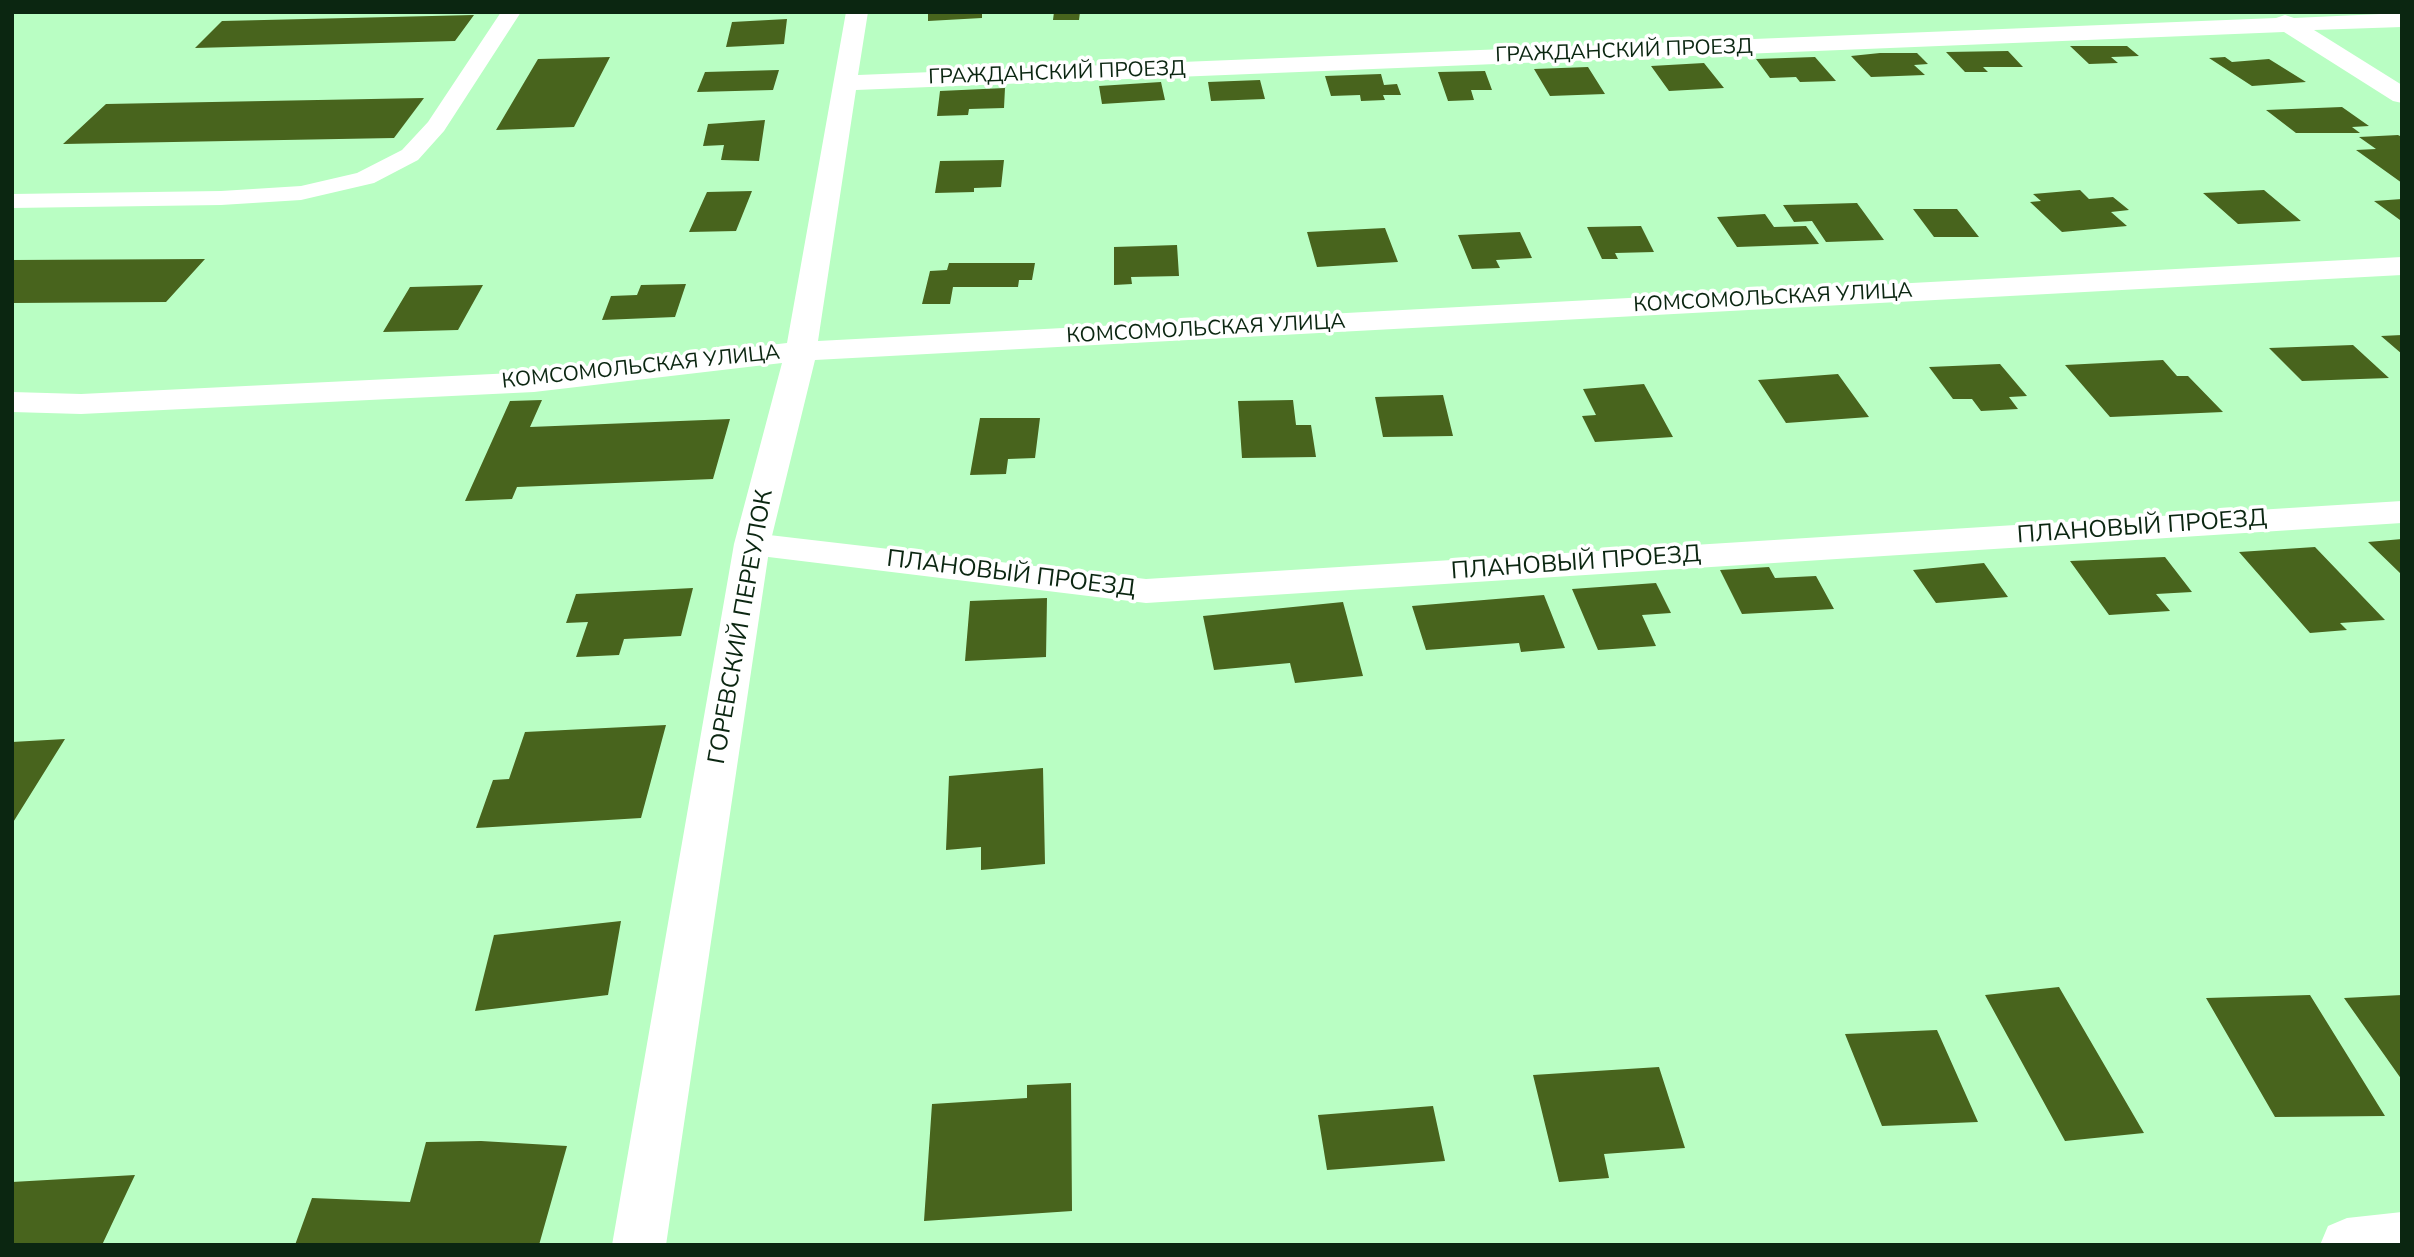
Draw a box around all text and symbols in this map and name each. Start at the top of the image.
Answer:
street label: ГРАЖДАНСКИЙ ПРОЕЗД [1495,35,1753,69]
street label: ГРАЖДАНСКИЙ ПРОЕЗД [928,57,1186,91]
street label: КОМСОМОЛЬСКАЯ УЛИЦА [1633,279,1913,319]
street label: КОМСОМОЛЬСКАЯ УЛИЦА [1066,310,1346,350]
street label: КОМСОМОЛЬСКАЯ УЛИЦА [501,341,781,395]
street label: ГОРЕВСКИЙ ПЕРЕУЛОК [704,488,780,766]
street label: ПЛАНОВЫЙ ПРОЕЗД [2016,505,2268,551]
street label: ПЛАНОВЫЙ ПРОЕЗД [1450,541,1702,587]
street label: ПЛАНОВЫЙ ПРОЕЗД [885,545,1137,605]

